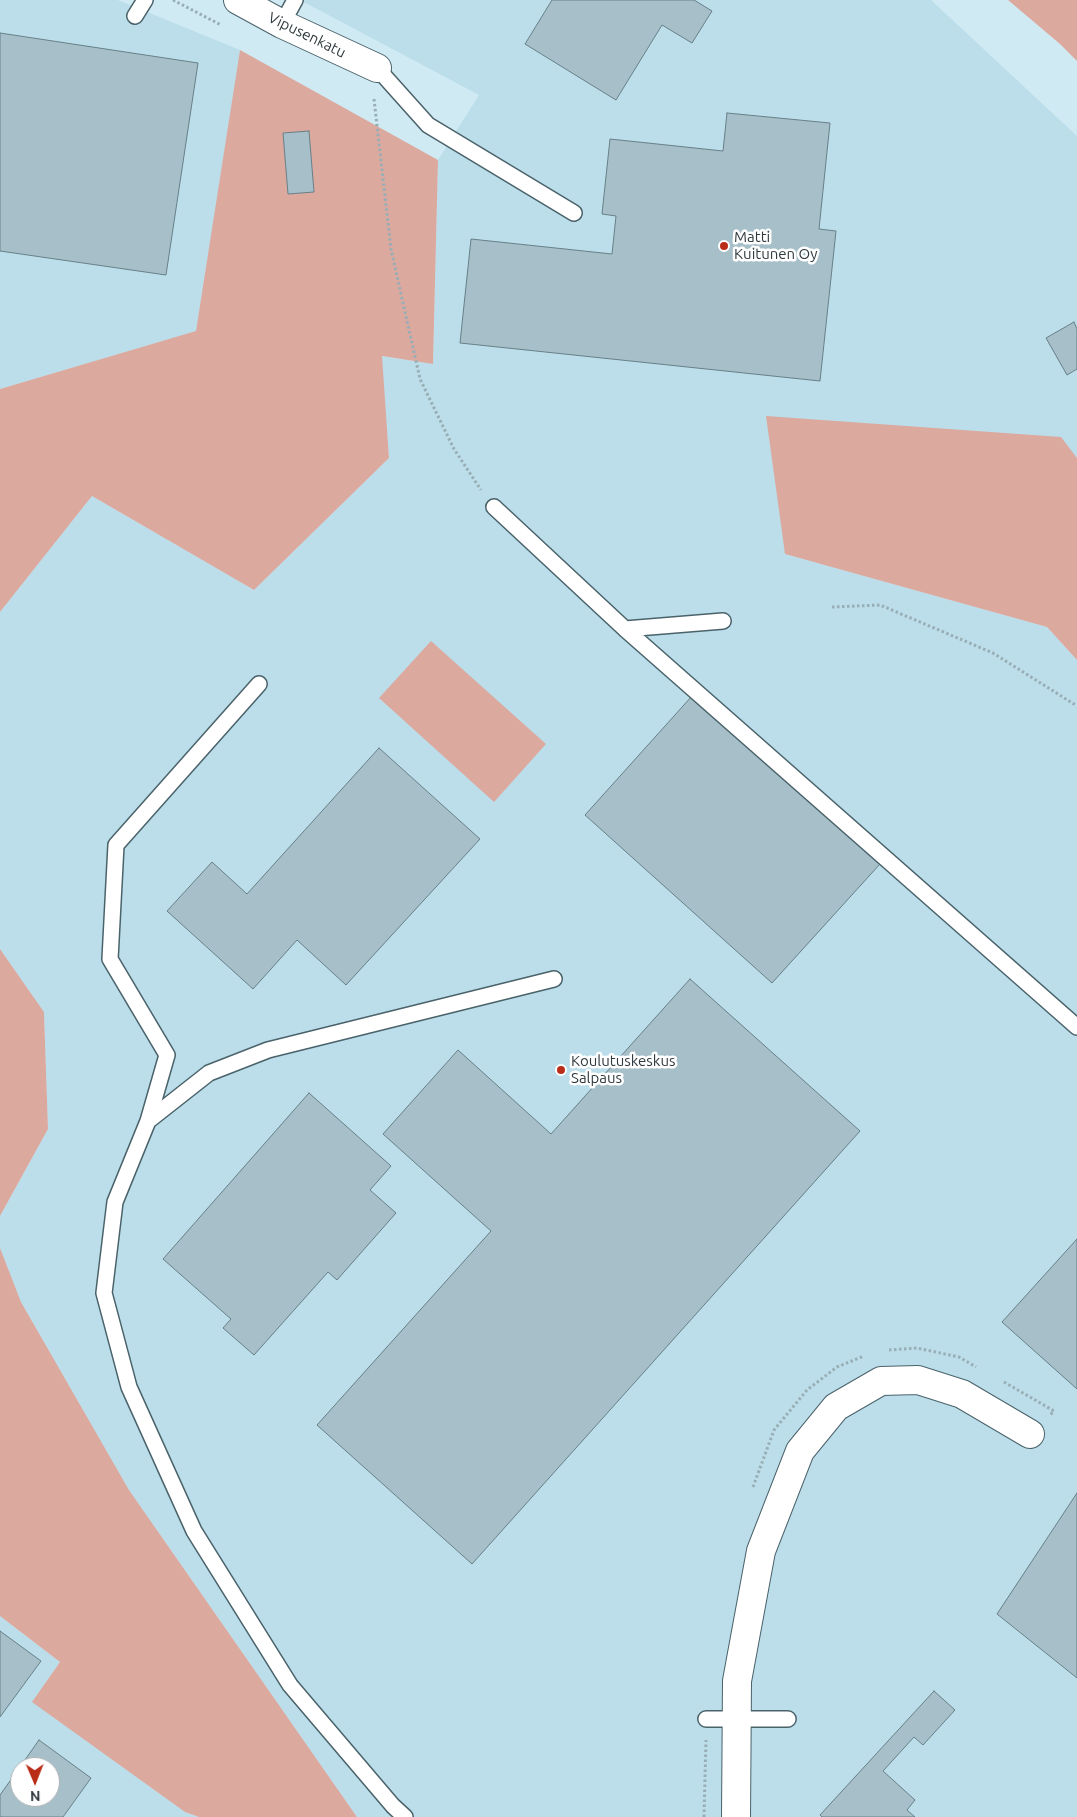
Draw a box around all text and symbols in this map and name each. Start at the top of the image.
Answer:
street label: Vipusenkatu [265,8,349,62]
place label: Matti Kuitunen Oy [734,228,817,263]
marker: Matti Kuitunen Oy [718,240,730,252]
place label: Koulutuskeskus Salpaus [571,1052,675,1087]
marker: Koulutuskeskus Salpaus [555,1064,567,1076]
north arrow [10,1757,60,1807]
text: N [30,1788,41,1804]

